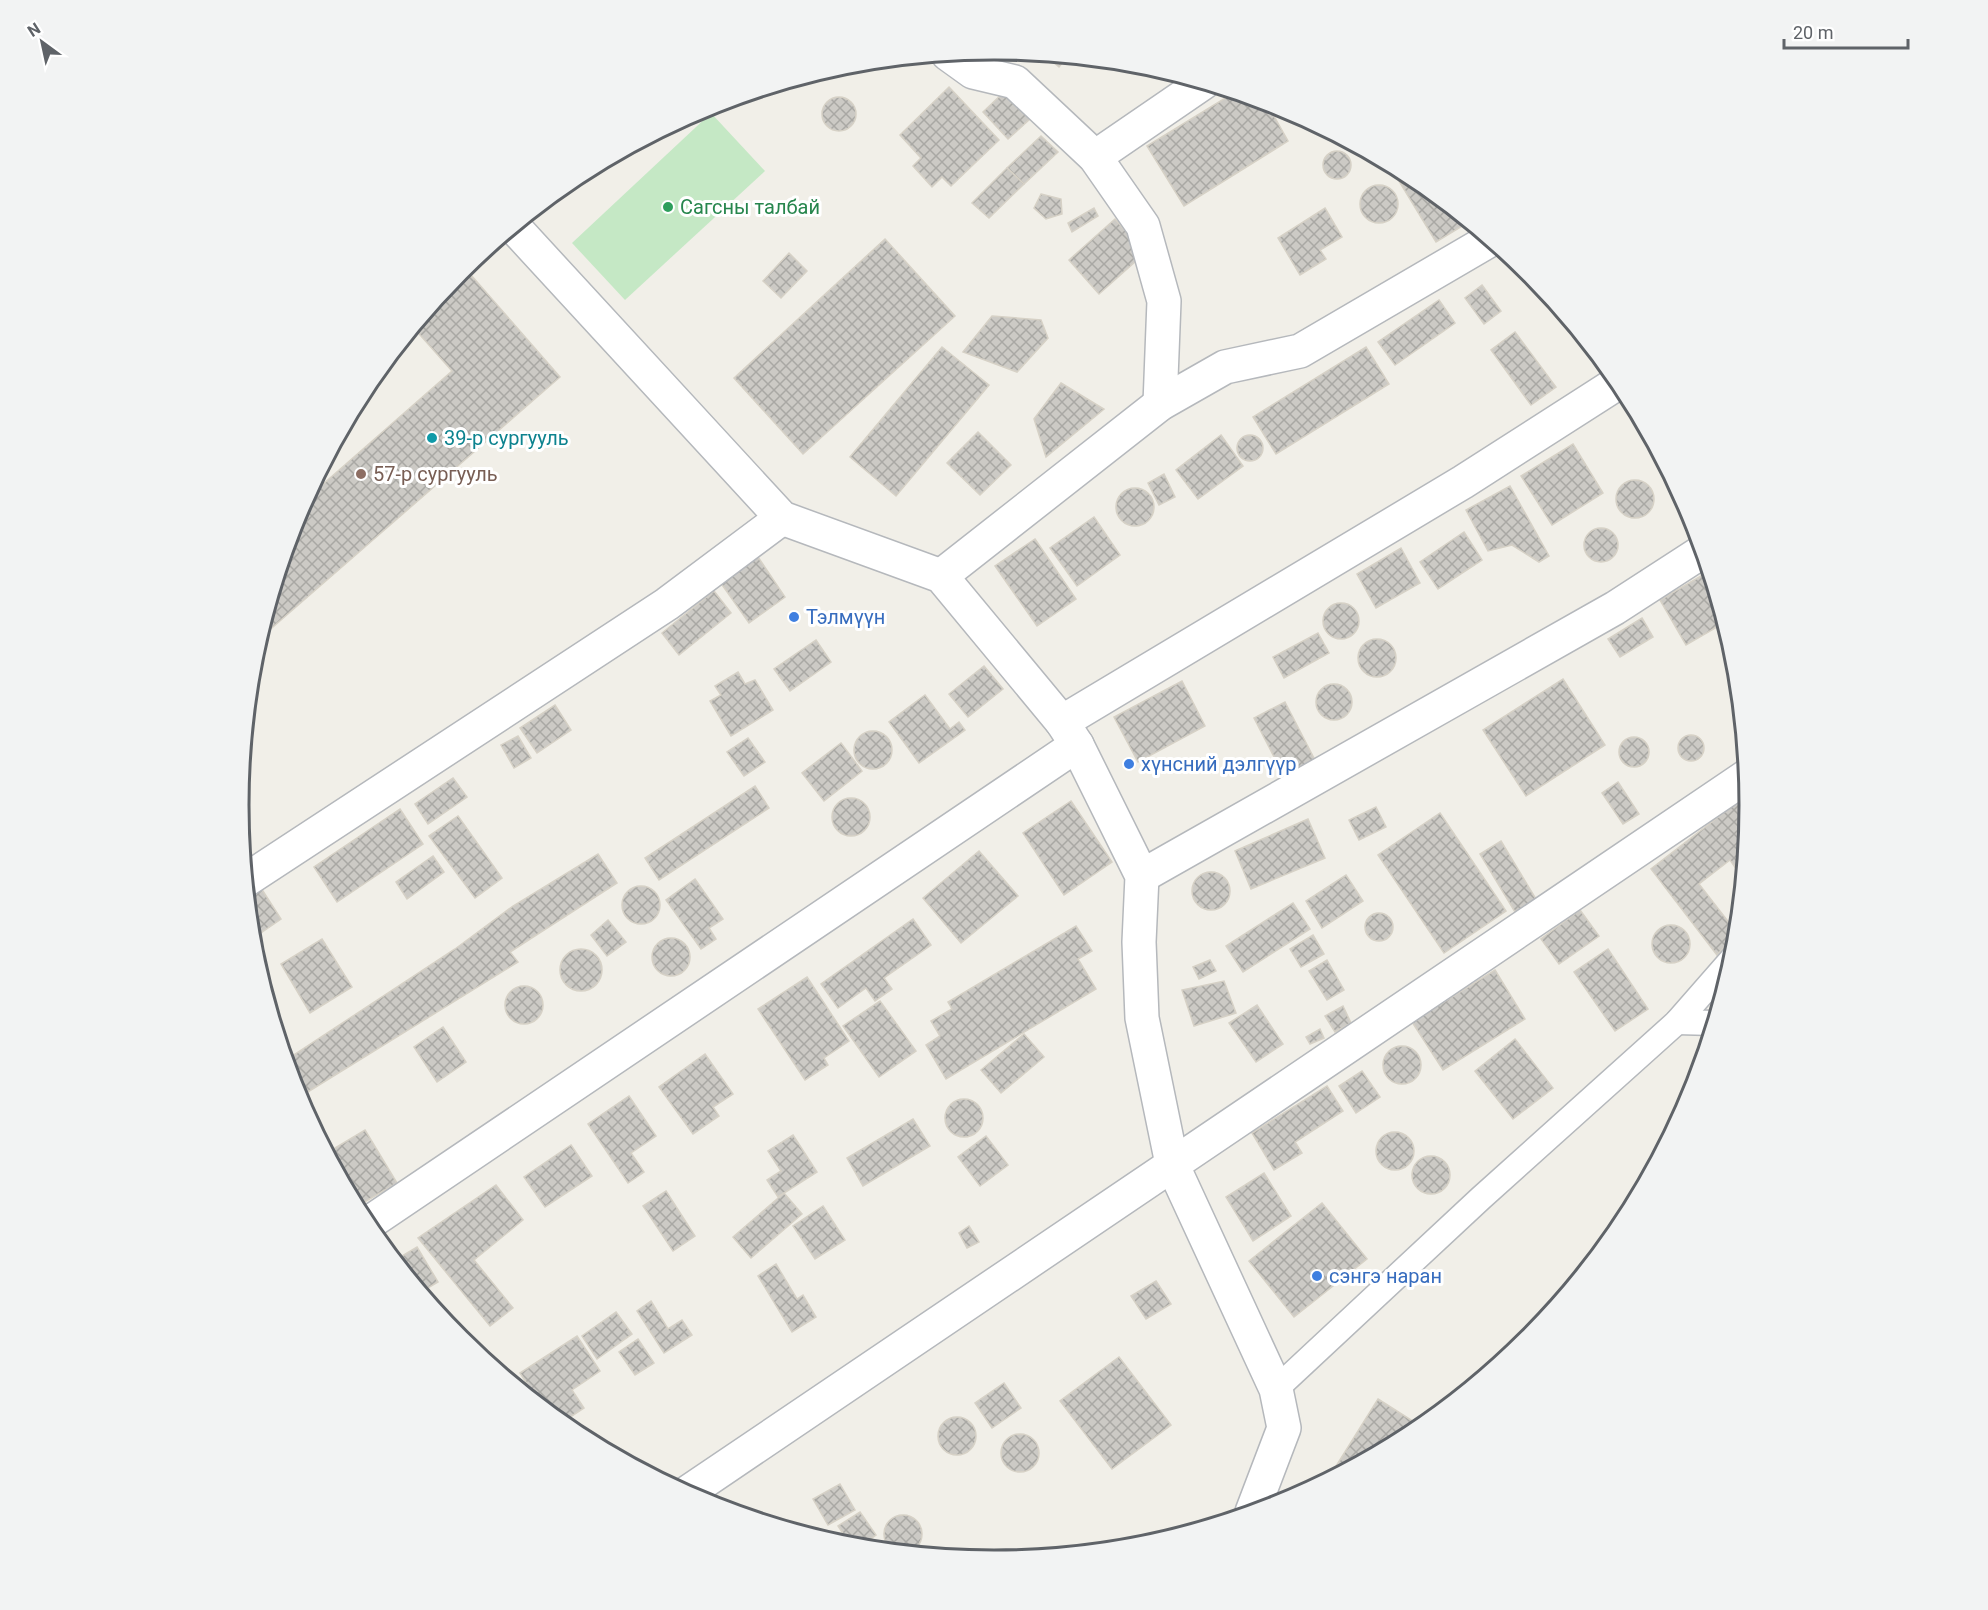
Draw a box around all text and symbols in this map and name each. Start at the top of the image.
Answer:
north arrow [12,12,72,72]
scale bar [1784,12,1908,50]
text: N [24,19,44,41]
text: 20 m [1793,22,1833,43]
place label: Сагсны талбай [680,195,820,219]
marker: Сагсны талбай [661,200,675,214]
place label: 39-р сургууль [444,426,569,450]
marker: 39-р сургууль [425,431,439,445]
place label: 57-р сургууль [373,462,498,486]
marker: 57-р сургууль [354,467,368,481]
place label: Тэлмүүн [806,605,885,629]
marker: Тэлмүүн [787,610,801,624]
place label: хүнсний дэлгүүр [1141,752,1296,776]
marker: хүнсний дэлгүүр [1122,757,1136,771]
place label: сэнгэ наран [1329,1264,1442,1288]
marker: сэнгэ наран [1310,1269,1324,1283]

